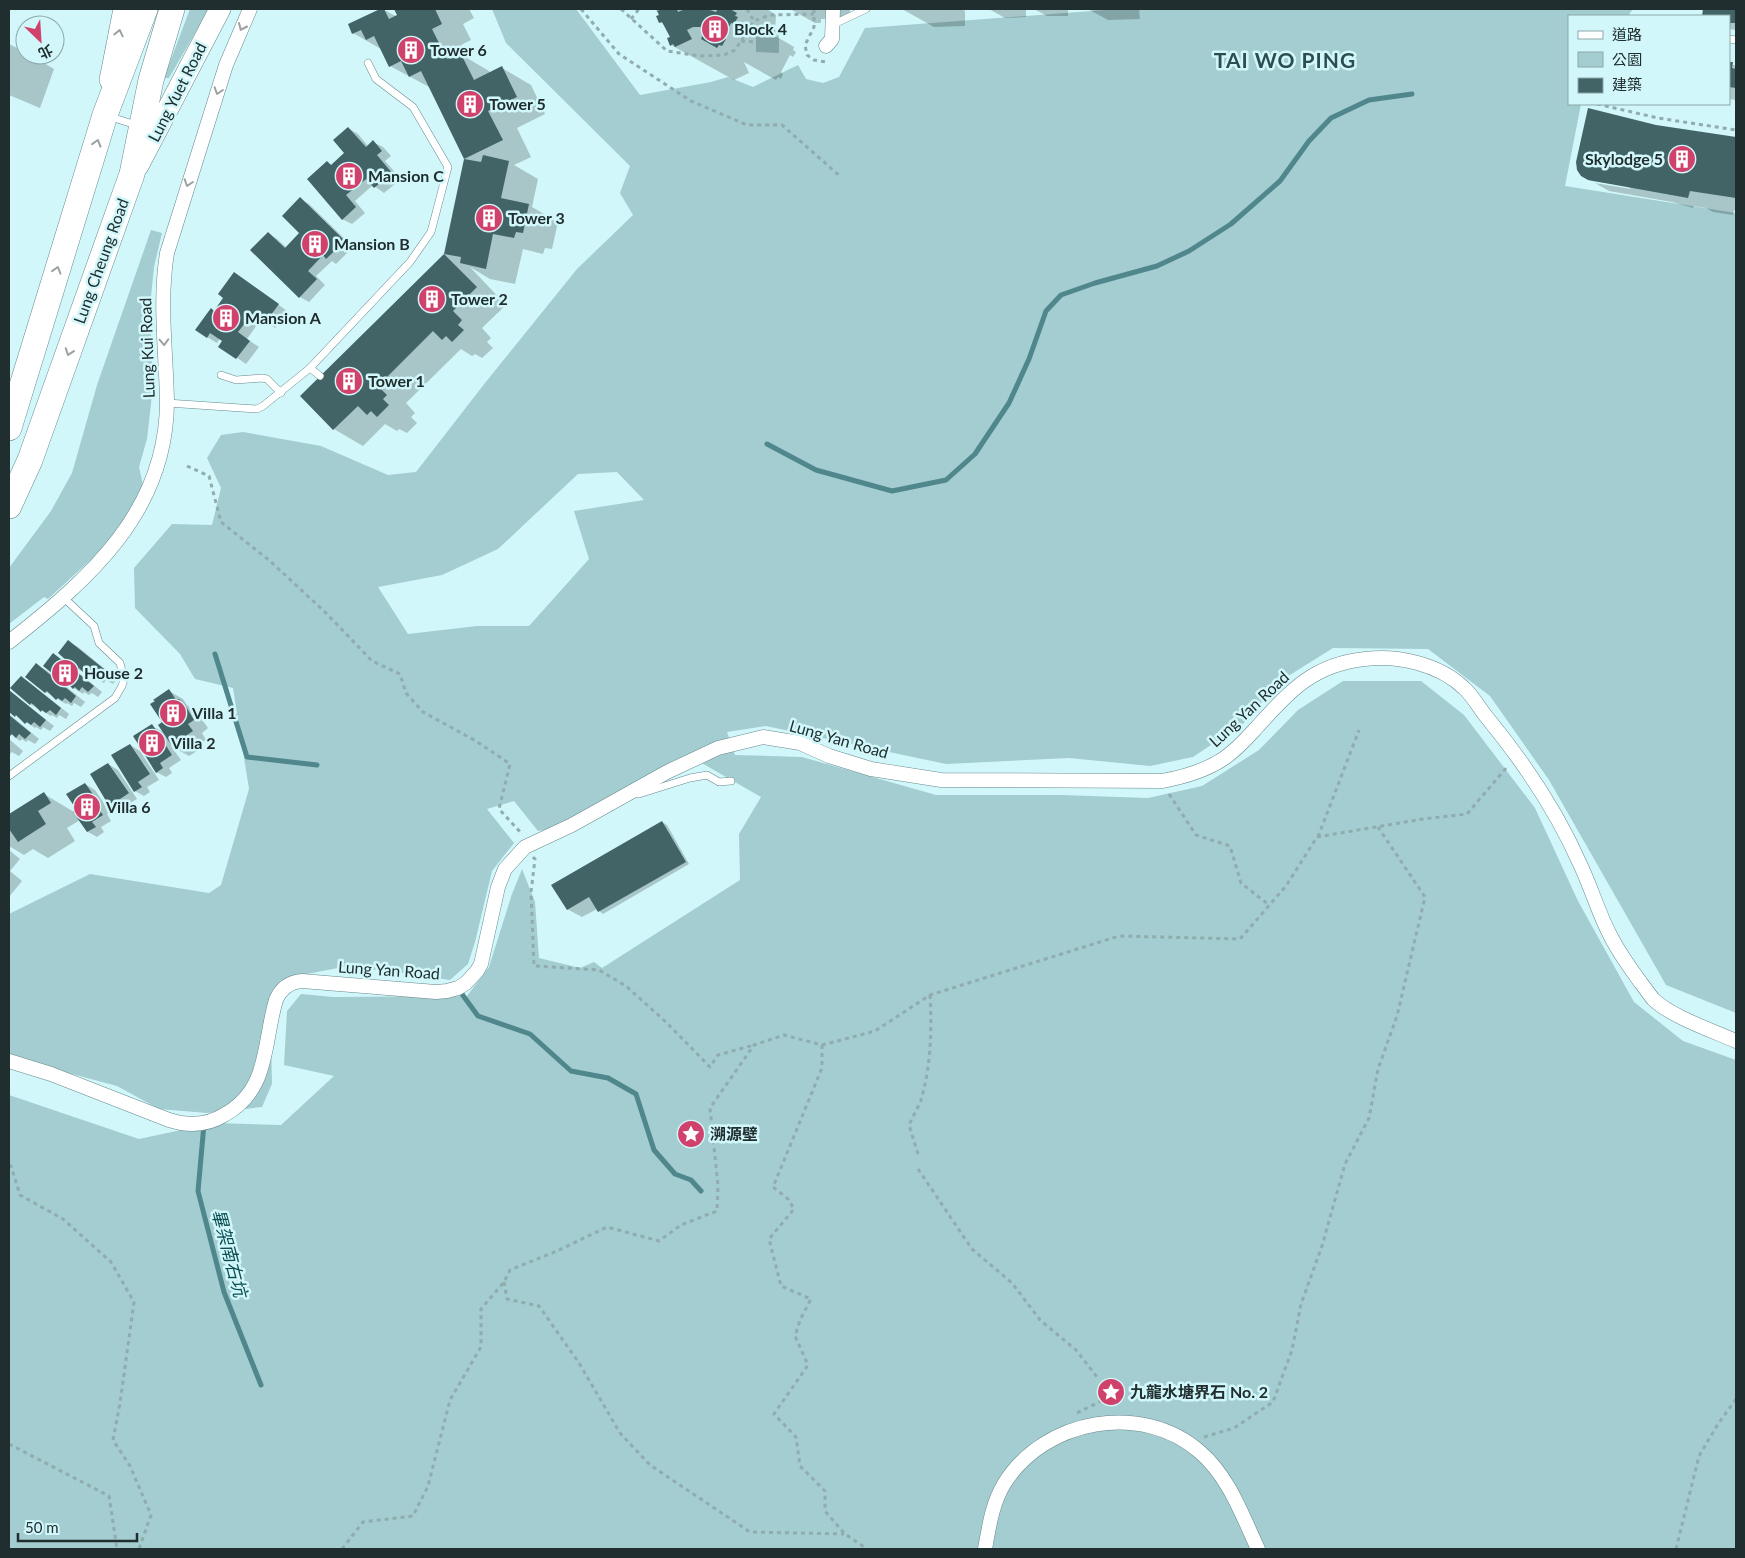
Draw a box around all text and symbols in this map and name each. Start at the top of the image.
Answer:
building icon: Block 4 [700,14,730,44]
north arrow [15,15,65,65]
legend [1568,15,1730,105]
place label: Block 4 [734,19,787,38]
one-way arrow [238,22,248,31]
text: 道路 [1612,25,1642,43]
one-way arrow [113,28,124,37]
building icon: Tower 6 [396,35,426,65]
street label: Lung Yuet Road [143,39,210,144]
place label: Tower 6 [430,40,487,59]
text: 北 [36,42,56,63]
district label: TAI WO PING [1214,47,1356,72]
text: 公園 [1612,50,1642,68]
text: 建築 [1612,75,1642,93]
one-way arrow [214,86,224,94]
building icon: Tower 5 [455,89,485,119]
place label: Tower 5 [489,94,546,113]
one-way arrow [91,139,101,148]
building icon: Skylodge 5 [1667,144,1697,174]
place label: Skylodge 5 [1585,149,1663,168]
building icon: Mansion C [334,161,364,191]
place label: Mansion C [368,166,444,185]
one-way arrow [184,179,194,187]
street label: Lung Cheung Road [69,196,132,326]
building icon: Tower 3 [474,203,504,233]
place label: Tower 3 [508,208,565,227]
building icon: Mansion B [300,229,330,259]
place label: Mansion B [334,234,410,253]
one-way arrow [52,266,62,274]
building icon: Tower 2 [417,284,447,314]
place label: Tower 2 [451,289,508,308]
street label: Lung Kui Road [135,297,158,399]
building icon: Mansion A [211,303,241,333]
place label: Mansion A [245,308,322,327]
one-way arrow [159,339,169,347]
one-way arrow [65,347,75,356]
building icon: Tower 1 [334,366,364,396]
place label: Tower 1 [368,371,425,390]
building icon: House 2 [50,658,80,688]
place label: House 2 [84,663,143,682]
street label: Lung Yan Road [1205,667,1292,750]
building icon: Villa 1 [158,698,188,728]
place label: Villa 1 [191,703,236,722]
street label: Lung Yan Road [787,715,891,762]
building icon: Villa 2 [137,728,167,758]
place label: Villa 2 [170,733,215,752]
building icon: Villa 6 [72,792,102,822]
place label: Villa 6 [105,797,150,816]
street label: Lung Yan Road [337,956,441,983]
place icon: 溯源壁 [676,1119,706,1149]
place label: 溯源壁 [710,1124,758,1143]
water label: 畢架南右坑 [208,1206,253,1302]
place icon: 九龍水塘界石 No. 2 [1096,1377,1126,1407]
place label: 九龍水塘界石 No. 2 [1130,1382,1268,1401]
scale bar [18,1510,136,1542]
text: 50 m [25,1518,59,1536]

